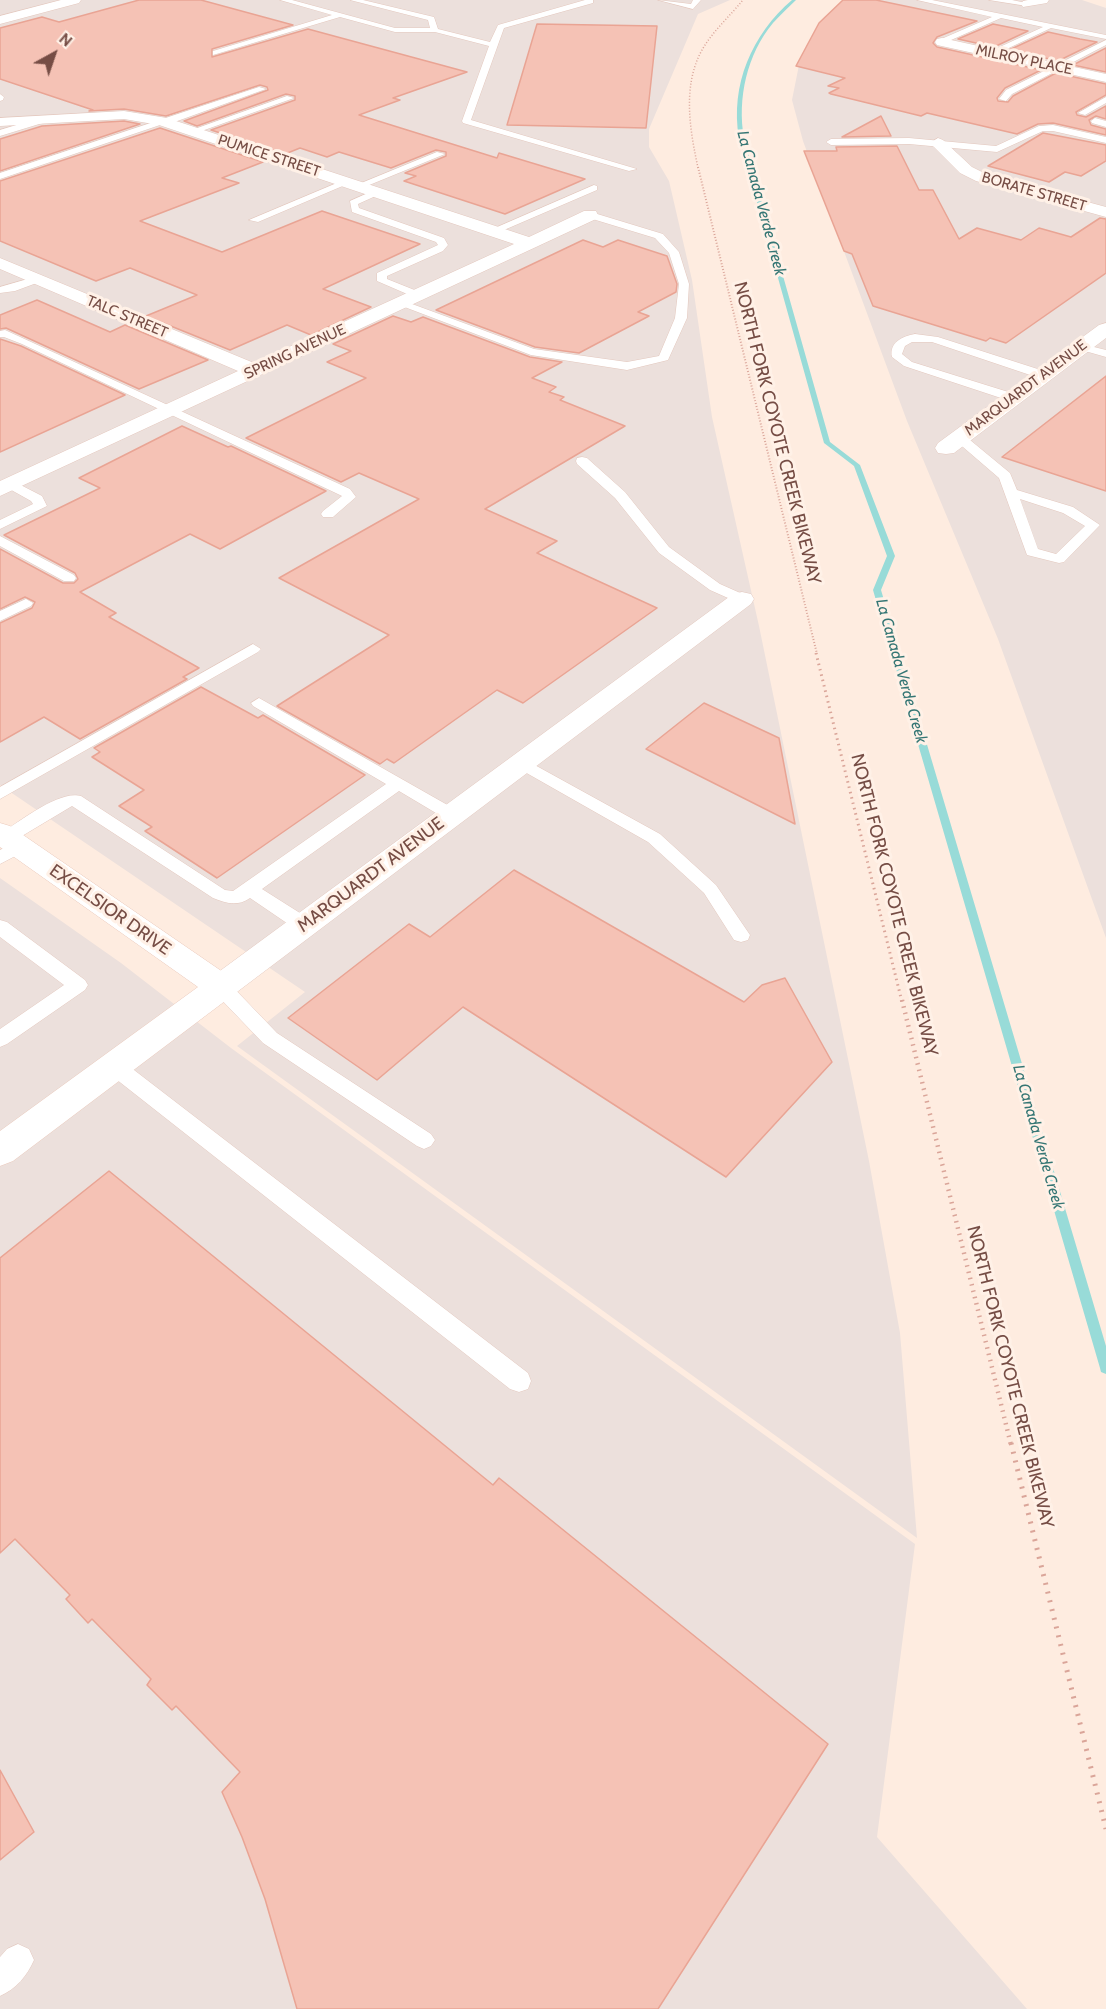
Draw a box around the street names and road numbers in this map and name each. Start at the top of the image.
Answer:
street label: MILROY PLACE [974,41,1074,79]
street label: PUMICE STREET [216,131,322,181]
street label: BORATE STREET [980,168,1088,216]
street label: NORTH FORK COYOTE CREEK BIKEWAY [729,280,825,586]
street label: TALC STREET [84,292,170,342]
street label: SPRING AVENUE [241,321,349,383]
street label: MARQUARDT AVENUE [961,336,1091,440]
street label: NORTH FORK COYOTE CREEK BIKEWAY [846,752,942,1058]
street label: MARQUARDT AVENUE [293,813,449,937]
street label: EXCELSIOR DRIVE [45,860,175,960]
street label: NORTH FORK COYOTE CREEK BIKEWAY [962,1224,1058,1530]

